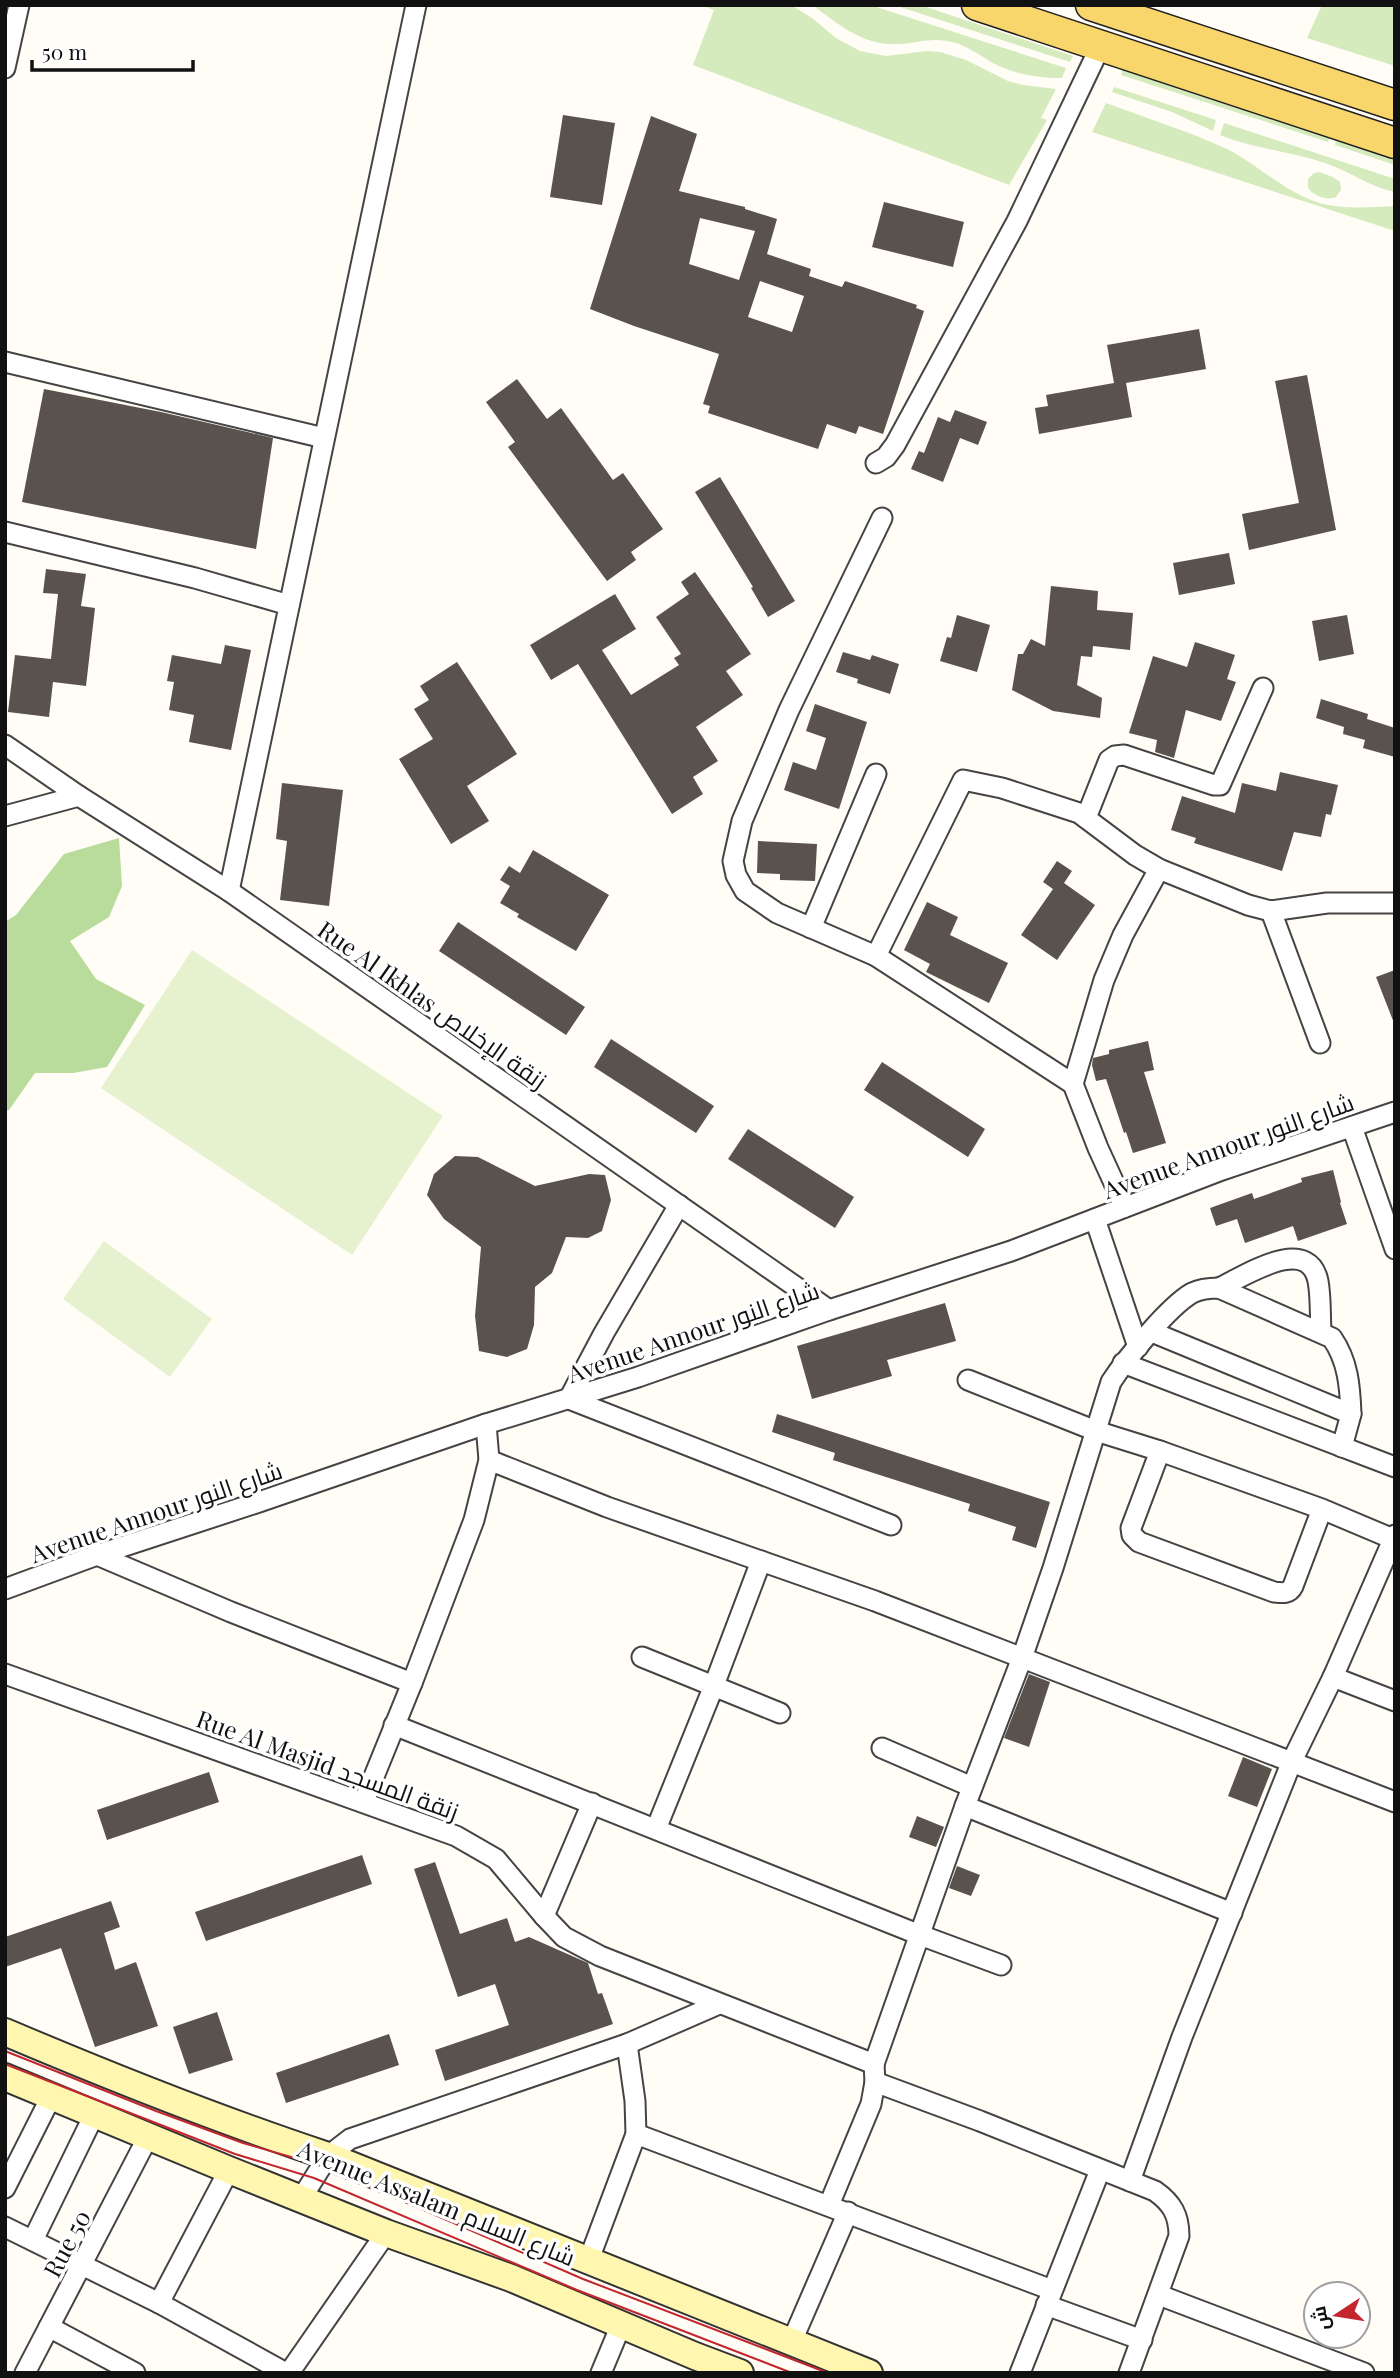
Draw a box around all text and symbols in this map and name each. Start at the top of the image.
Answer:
scale bar [32,28,192,72]
text: 50 m [42,37,88,65]
street label: Rue Al Ikhlas زنقة الإخلاص [311,913,554,1096]
street label: Avenue Annour شارع النور [1097,1085,1358,1207]
street label: Avenue Annour شارع النور [562,1273,824,1391]
street label: Avenue Annour شارع النور [25,1453,287,1571]
street label: Rue Al Masjid زنقة المسجد [193,1702,463,1826]
street label: Avenue Assalam شارع السلام [292,2131,580,2274]
street label: Rue 50 [35,2204,97,2282]
north arrow [1302,2280,1372,2350]
text: ش [1304,2304,1335,2333]

